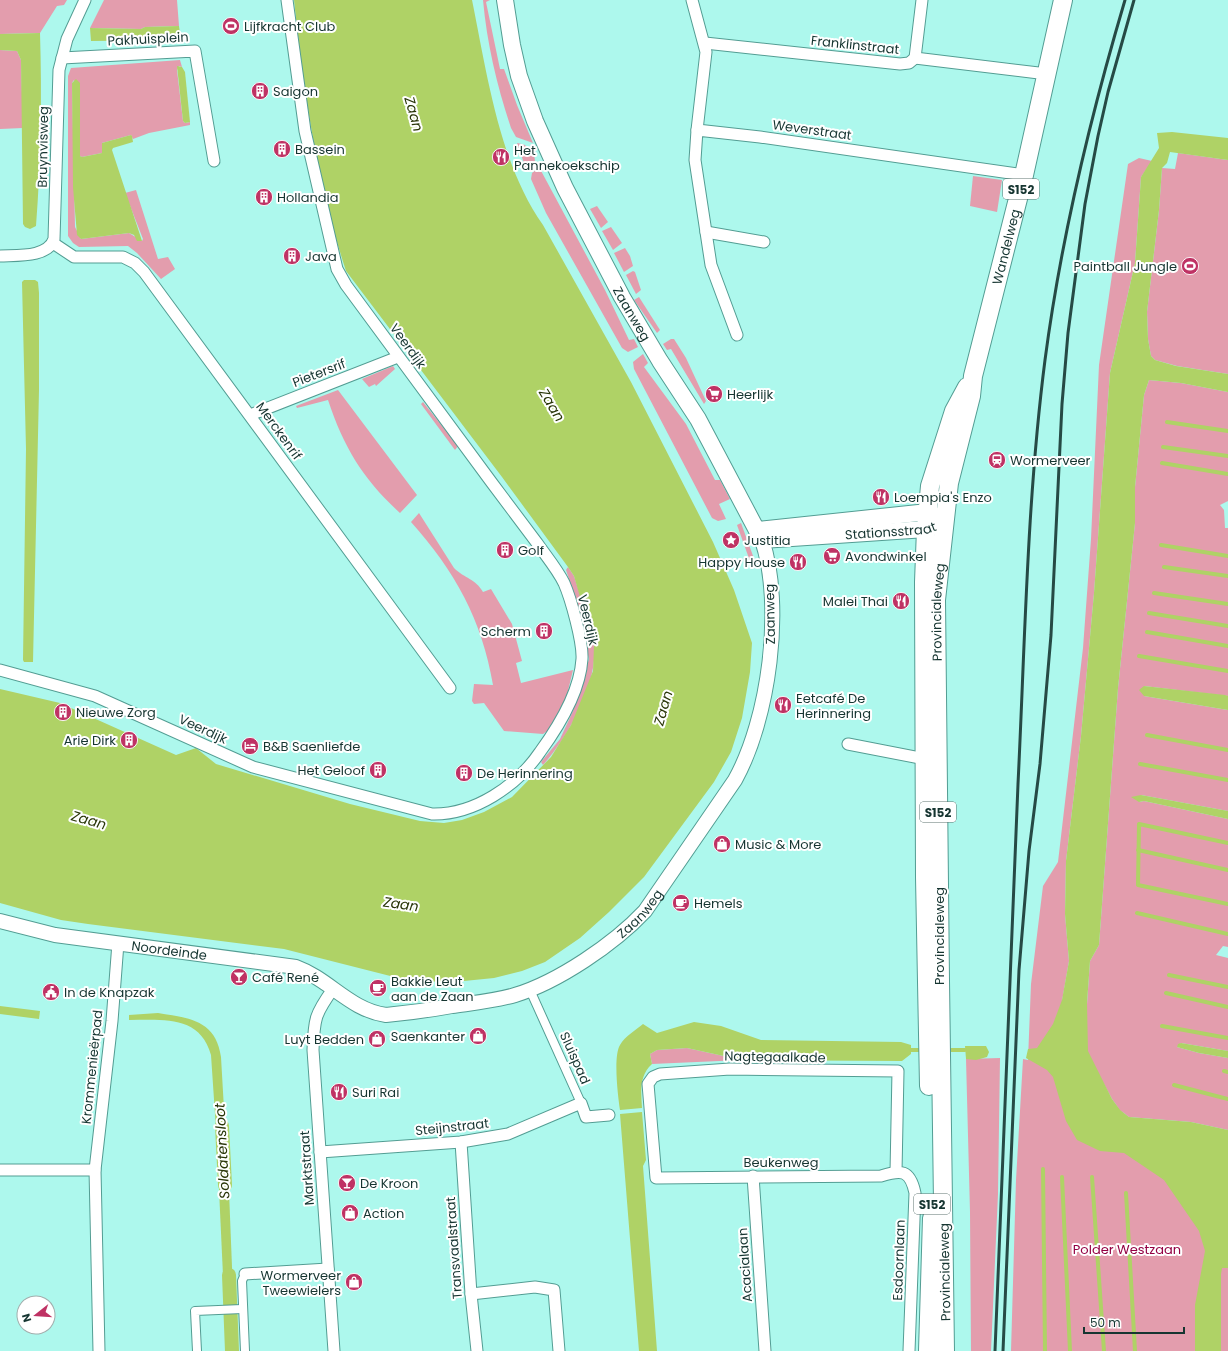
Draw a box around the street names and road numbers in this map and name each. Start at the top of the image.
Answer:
street label: Pakhuisplein [107,27,189,51]
street label: Franklinstraat [810,31,900,59]
street label: Bruynvisweg [33,106,53,188]
street label: Weverstraat [771,115,853,145]
road number: S152 [1003,179,1039,199]
street label: Wandelweg [987,207,1025,287]
street label: Zaanweg [609,283,656,345]
street label: Veerdijk [385,320,431,373]
street label: Pietersrif [290,354,348,392]
street label: Merckenrif [252,398,306,464]
street label: Stationsstraat [844,517,939,544]
street label: Provincialeweg [926,562,950,661]
street label: Zaanweg [760,584,780,644]
street label: Veerdijk [573,593,603,648]
street label: Veerdijk [176,709,231,749]
road number: S152 [920,802,956,822]
street label: Zaanweg [613,885,667,942]
street label: Provincialeweg [930,887,949,985]
street label: Noordeinde [130,936,208,965]
street label: Krommenieërpad [77,1009,107,1125]
street label: Sluispad [555,1029,595,1087]
street label: Nagtegaalkade [724,1047,826,1067]
street label: Steijnstraat [414,1114,490,1140]
street label: Marktstraat [295,1130,319,1206]
street label: Beukenweg [744,1153,818,1172]
road number: S152 [914,1194,950,1214]
street label: Transvaalstraat [441,1196,467,1300]
street label: Esdoornlaan [888,1219,910,1301]
street label: Provincialeweg [935,1223,955,1321]
street label: Acacialaan [733,1227,757,1303]

